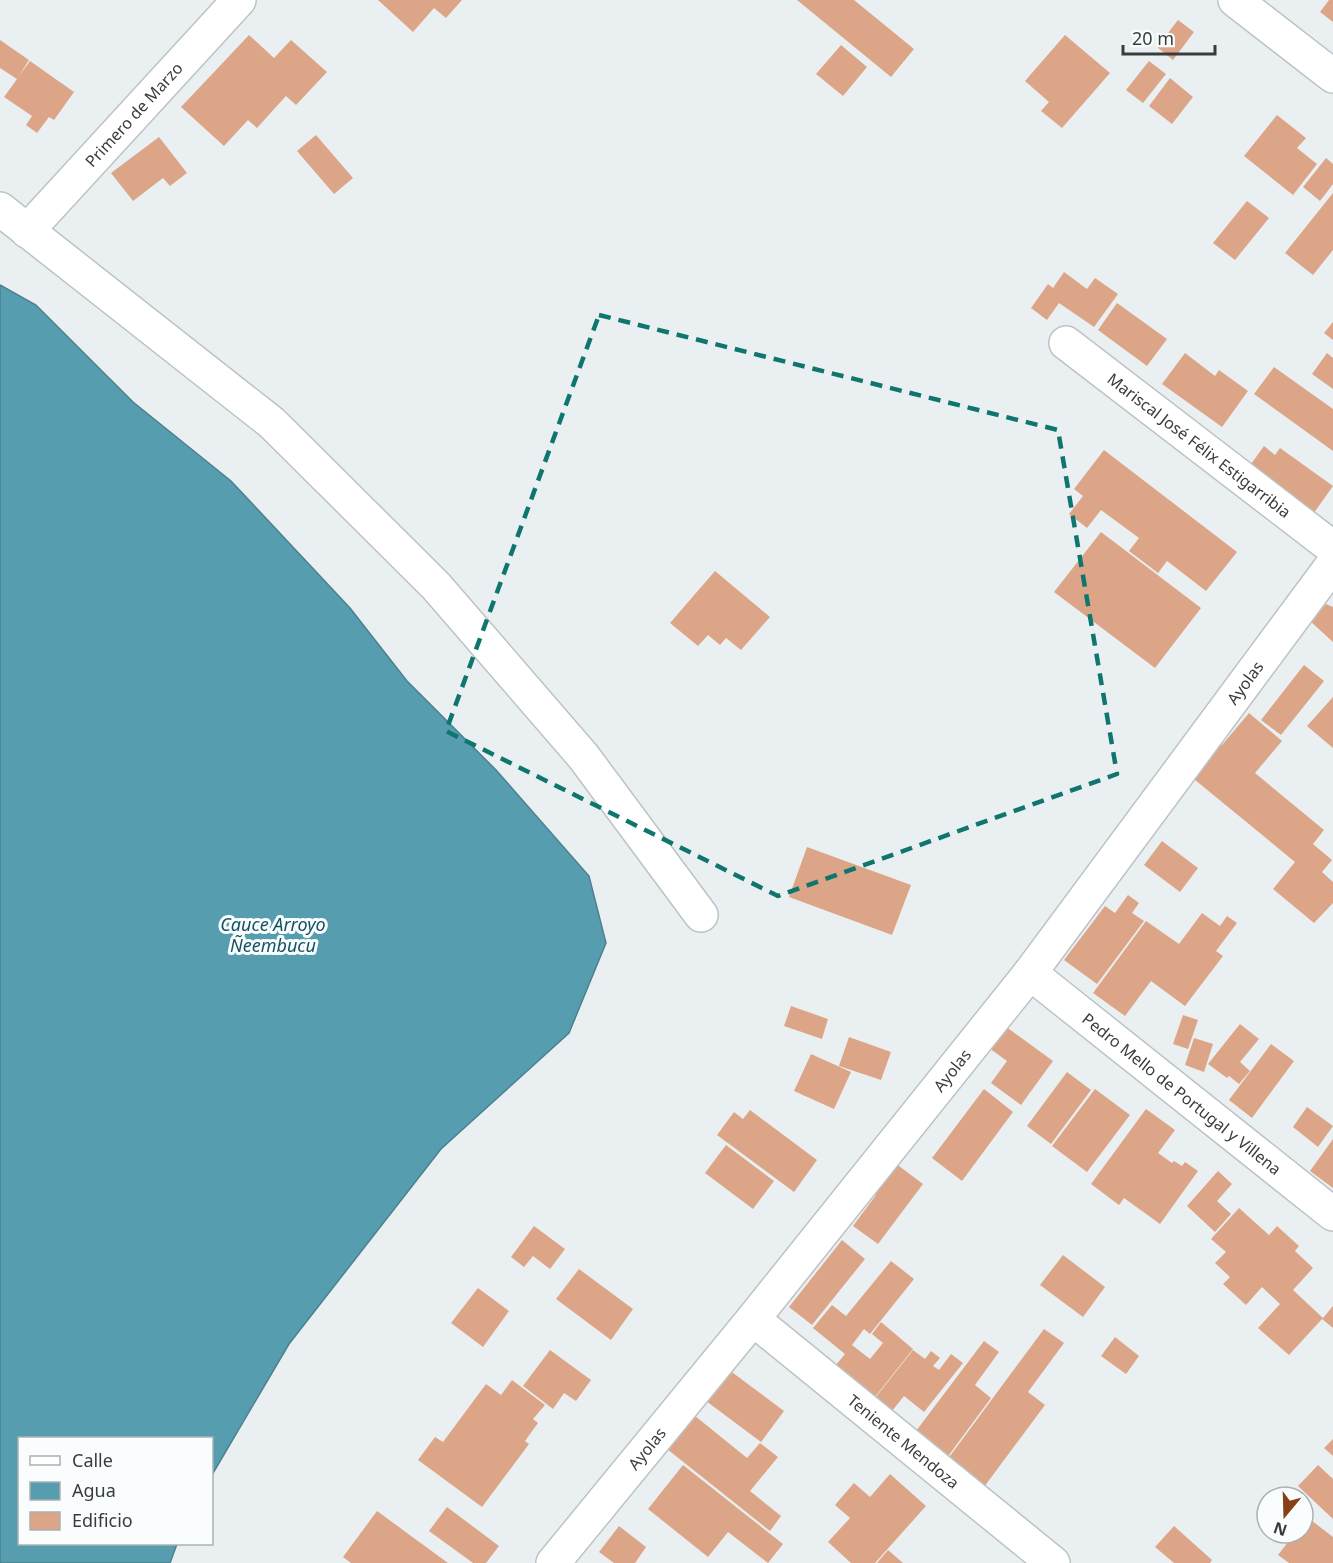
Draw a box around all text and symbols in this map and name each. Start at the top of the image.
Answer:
scale bar [1123,18,1214,56]
text: 20 m [1132,26,1174,50]
street label: Primero de Marzo [80,57,188,172]
street label: Mariscal José Félix Estigarribia [1103,368,1295,523]
street label: Ayolas [1222,657,1268,709]
water label: Cauce Arroyo Ñeembucu [220,912,326,957]
street label: Pedro Mello de Portugal y Villena [1078,1008,1286,1180]
street label: Ayolas [928,1044,976,1096]
street label: Teniente Mendoza [843,1389,964,1494]
street label: Ayolas [623,1423,671,1474]
legend [18,1437,213,1545]
text: Calle [72,1448,113,1472]
text: Agua [72,1478,116,1502]
north arrow [1255,1485,1315,1545]
text: Edificio [72,1508,133,1532]
text: N [1270,1517,1290,1542]

